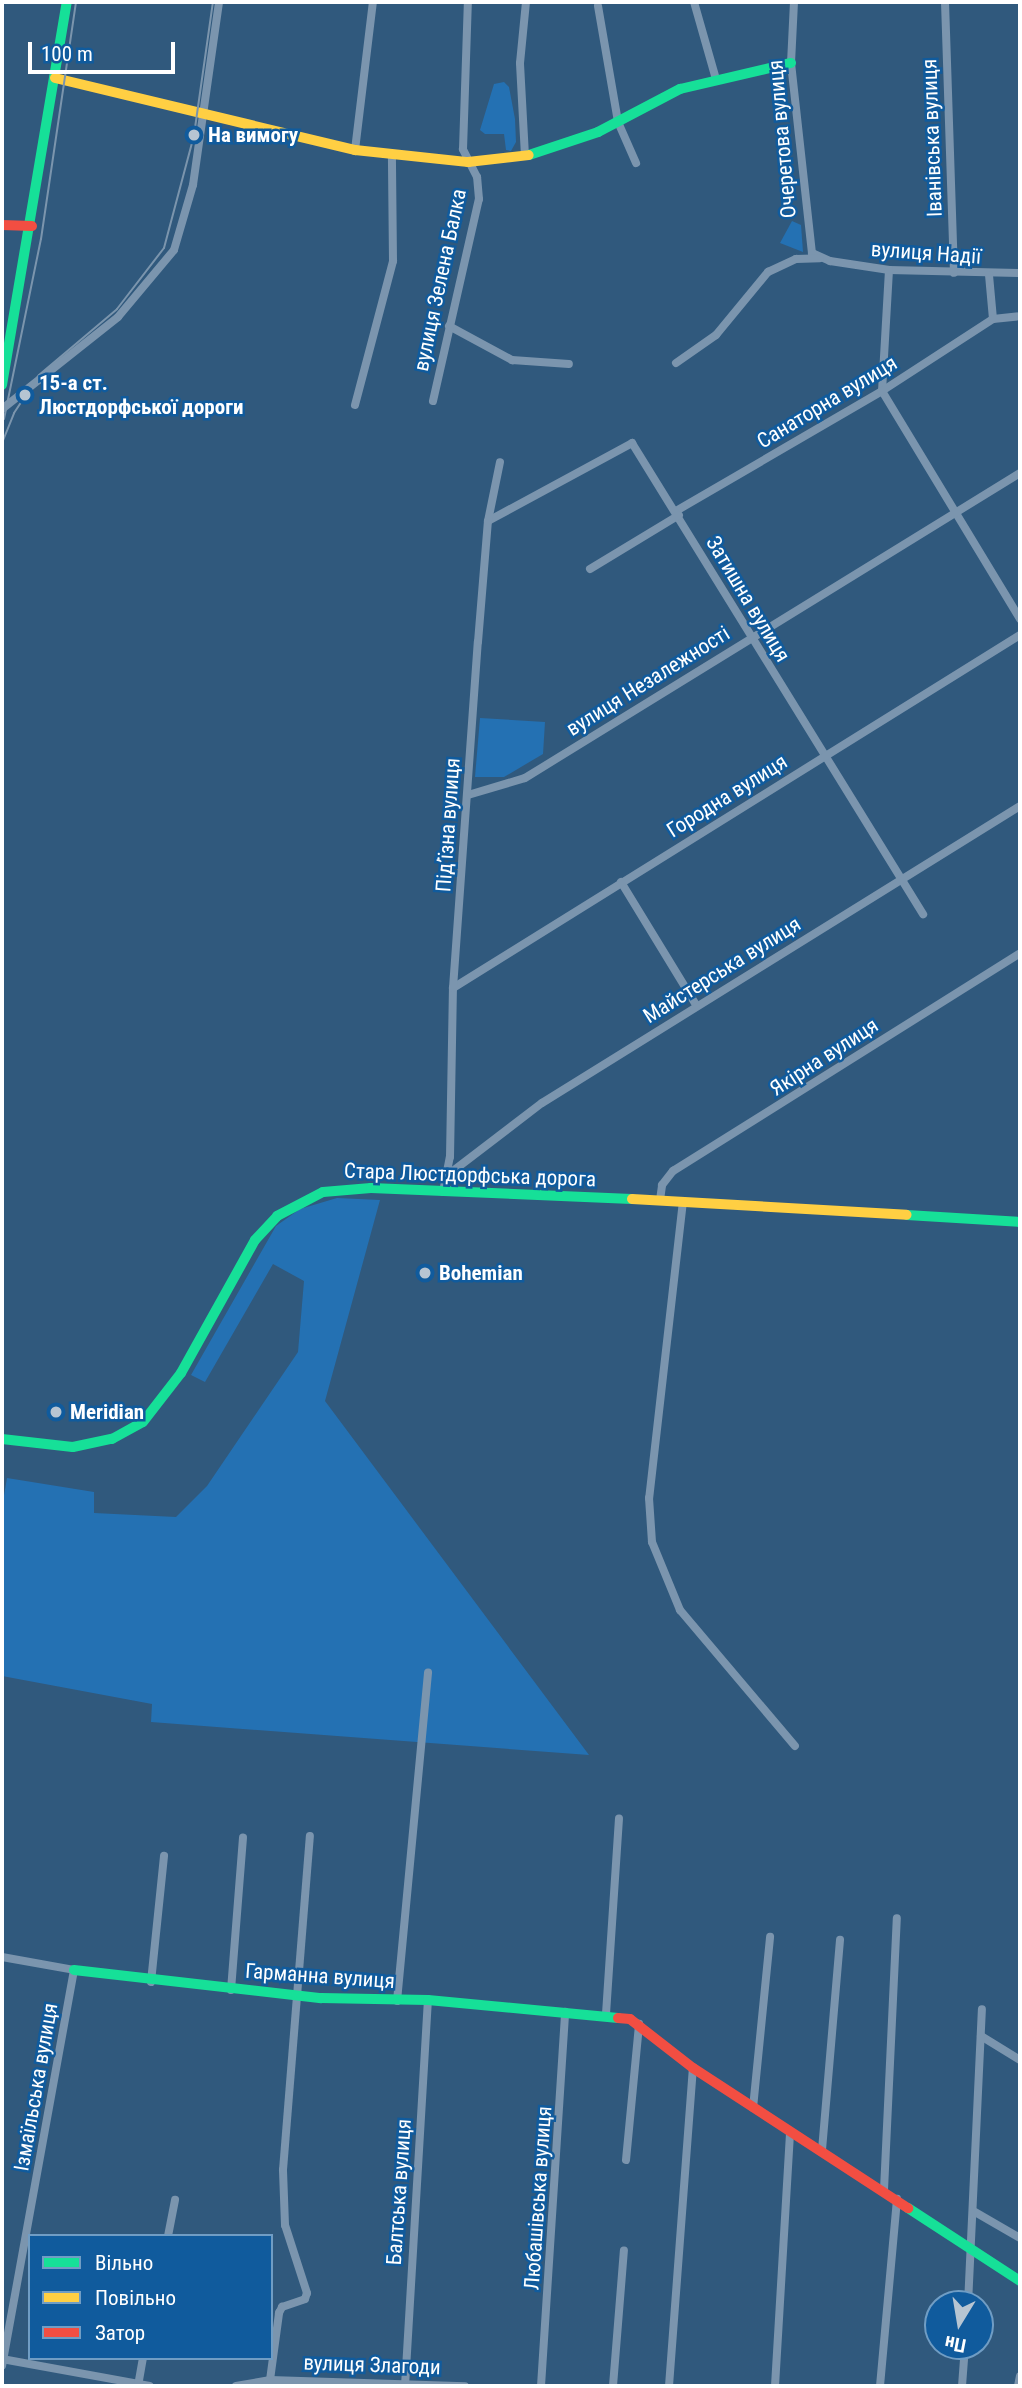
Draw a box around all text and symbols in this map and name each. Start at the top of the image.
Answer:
scale bar [32,28,178,72]
text: 100 m [41,42,93,66]
street label: Очеретова вулиця [763,59,801,219]
street label: Іванівська вулиця [917,59,947,217]
place label: На вимогу [208,122,298,148]
marker: На вимогу [186,127,202,143]
street label: вулиця Зелена Балка [408,187,472,373]
street label: вулиця Надії [870,237,982,269]
street label: Санаторна вулиця [752,350,902,454]
place label: 15-а ст. Люстдорфської дороги [39,370,244,420]
marker: 15-а ст. Люстдорфської дороги [17,387,33,403]
street label: Затишна вулиця [701,532,795,666]
street label: вулиця Незалежності [562,621,734,741]
street label: Городна вулиця [662,749,792,843]
street label: Підʼїзна вулиця [431,757,465,893]
street label: Майстерська вулиця [639,911,805,1029]
street label: Якірна вулиця [765,1013,883,1101]
street label: Стара Люстдорфська дорога [344,1158,596,1192]
place label: Bohemian [439,1260,523,1286]
marker: Bohemian [417,1265,433,1281]
place label: Meridian [70,1399,144,1425]
marker: Meridian [48,1404,64,1420]
street label: Гарманна вулиця [244,1958,396,1994]
street label: Ізмаїльська вулиця [9,2001,63,2173]
street label: Любашівська вулиця [519,2105,557,2291]
street label: Балтська вулиця [381,2118,417,2266]
legend [28,2234,273,2360]
text: Вільно [95,2251,153,2275]
text: Повільно [95,2286,176,2310]
north arrow [924,2290,994,2360]
text: Затор [95,2321,145,2345]
text: Пн [943,2331,968,2357]
street label: вулиця Злагоди [303,2350,441,2380]

